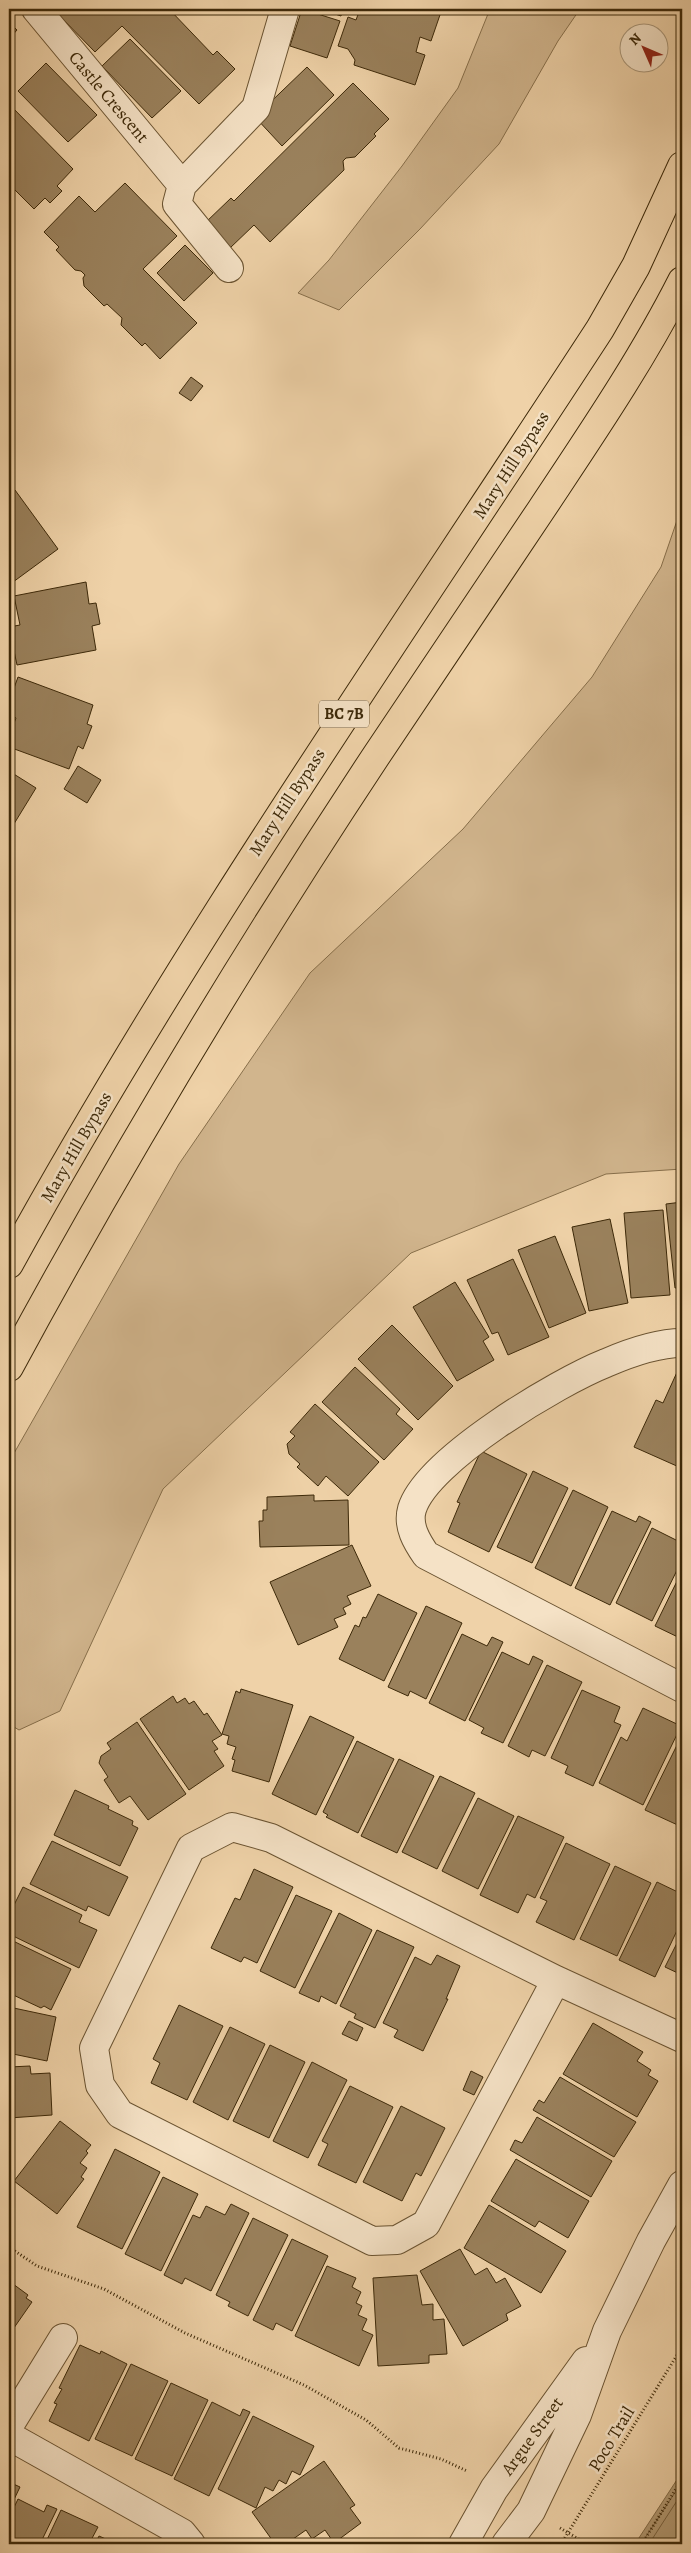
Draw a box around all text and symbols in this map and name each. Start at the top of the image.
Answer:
north arrow [618,22,668,72]
text: N [625,29,645,49]
street label: Castle Crescent [63,46,155,148]
street label: Mary Hill Bypass [467,406,555,524]
road number: BC 7B [319,701,369,728]
street label: Mary Hill Bypass [243,743,331,861]
street label: Mary Hill Bypass [35,1087,117,1207]
street label: Argue Street [495,2392,569,2481]
street label: Poco Trail [582,2402,640,2476]

